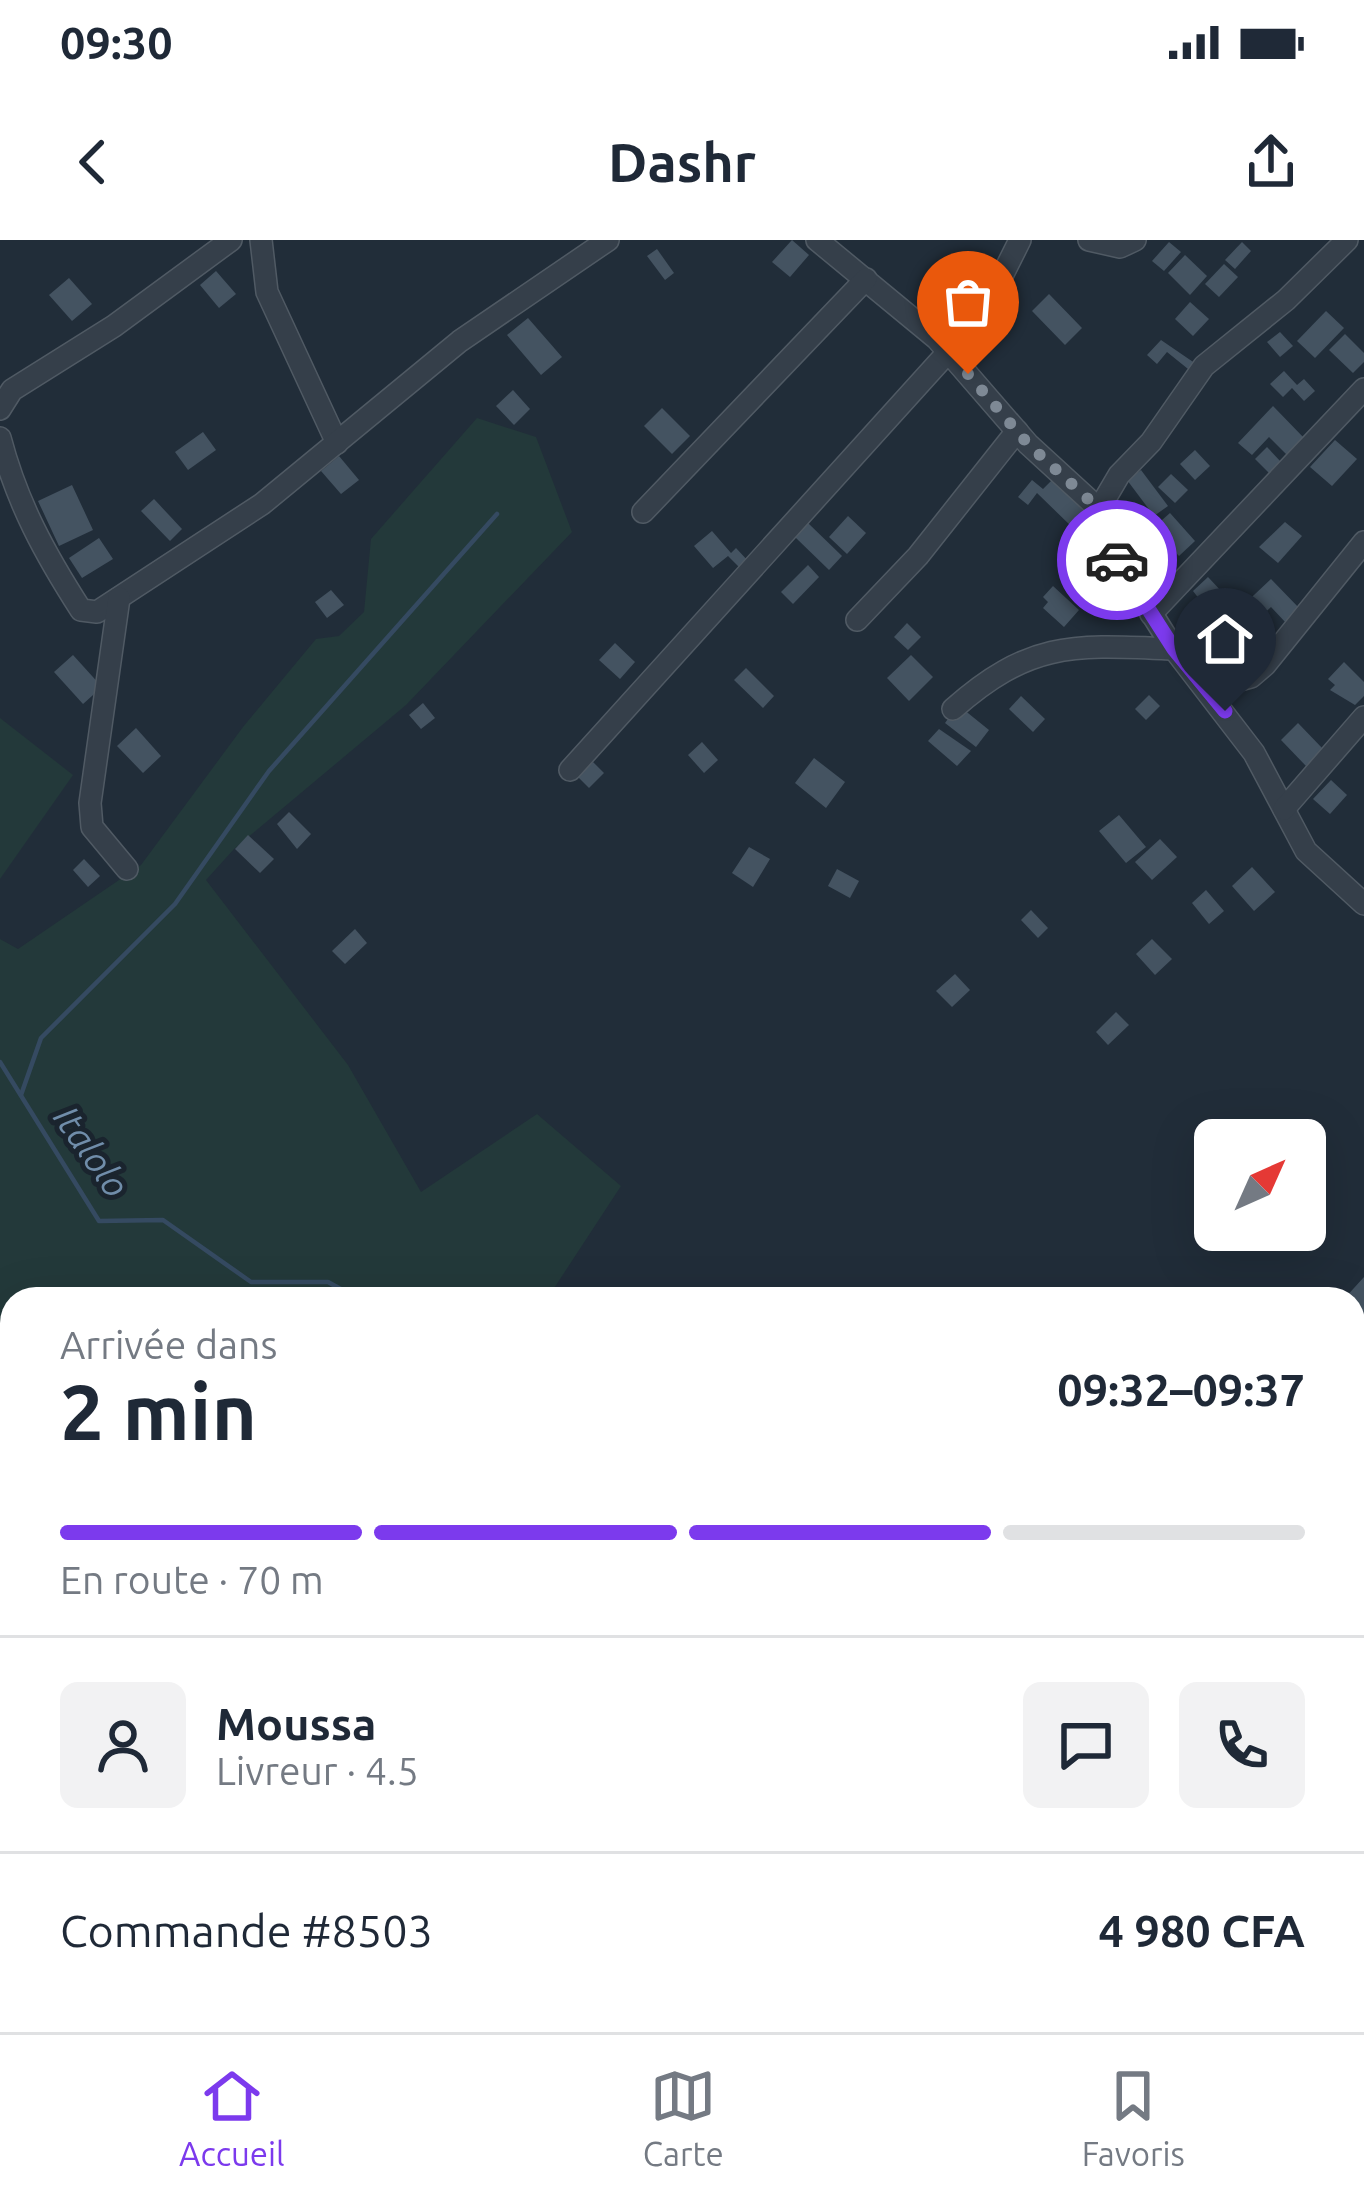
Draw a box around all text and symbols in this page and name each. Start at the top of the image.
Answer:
text: 09:30 [60,17,173,68]
icon: back [60,129,126,195]
icon: share [1238,129,1304,195]
text: Dashr [608,132,756,192]
pin [917,251,1019,374]
icon: bag [935,269,1001,335]
courier [1057,500,1177,620]
icon: car [1084,527,1150,593]
pin [1174,588,1276,711]
icon: home [1192,606,1258,672]
water label: Italolo [46,1098,138,1204]
north arrow [1194,1119,1326,1251]
map controls [1194,1119,1326,1251]
text: Arrivée dans [60,1323,277,1366]
text: 09:32–09:37 [1057,1364,1305,1415]
text: 2 min [60,1367,257,1455]
text: En route · 70 m [60,1558,324,1601]
button: person [60,1682,186,1808]
button: chat [1023,1682,1149,1808]
button: phone [1179,1682,1305,1808]
text: Moussa [216,1698,376,1749]
text: Livreur · 4.5 [216,1749,419,1792]
text: Commande #8503 [60,1905,433,1956]
text: 4 980 CFA [1098,1905,1305,1956]
tab: Accueil [179,2063,285,2172]
tab: Carte [643,2063,724,2172]
tab: Favoris [1082,2063,1185,2172]

